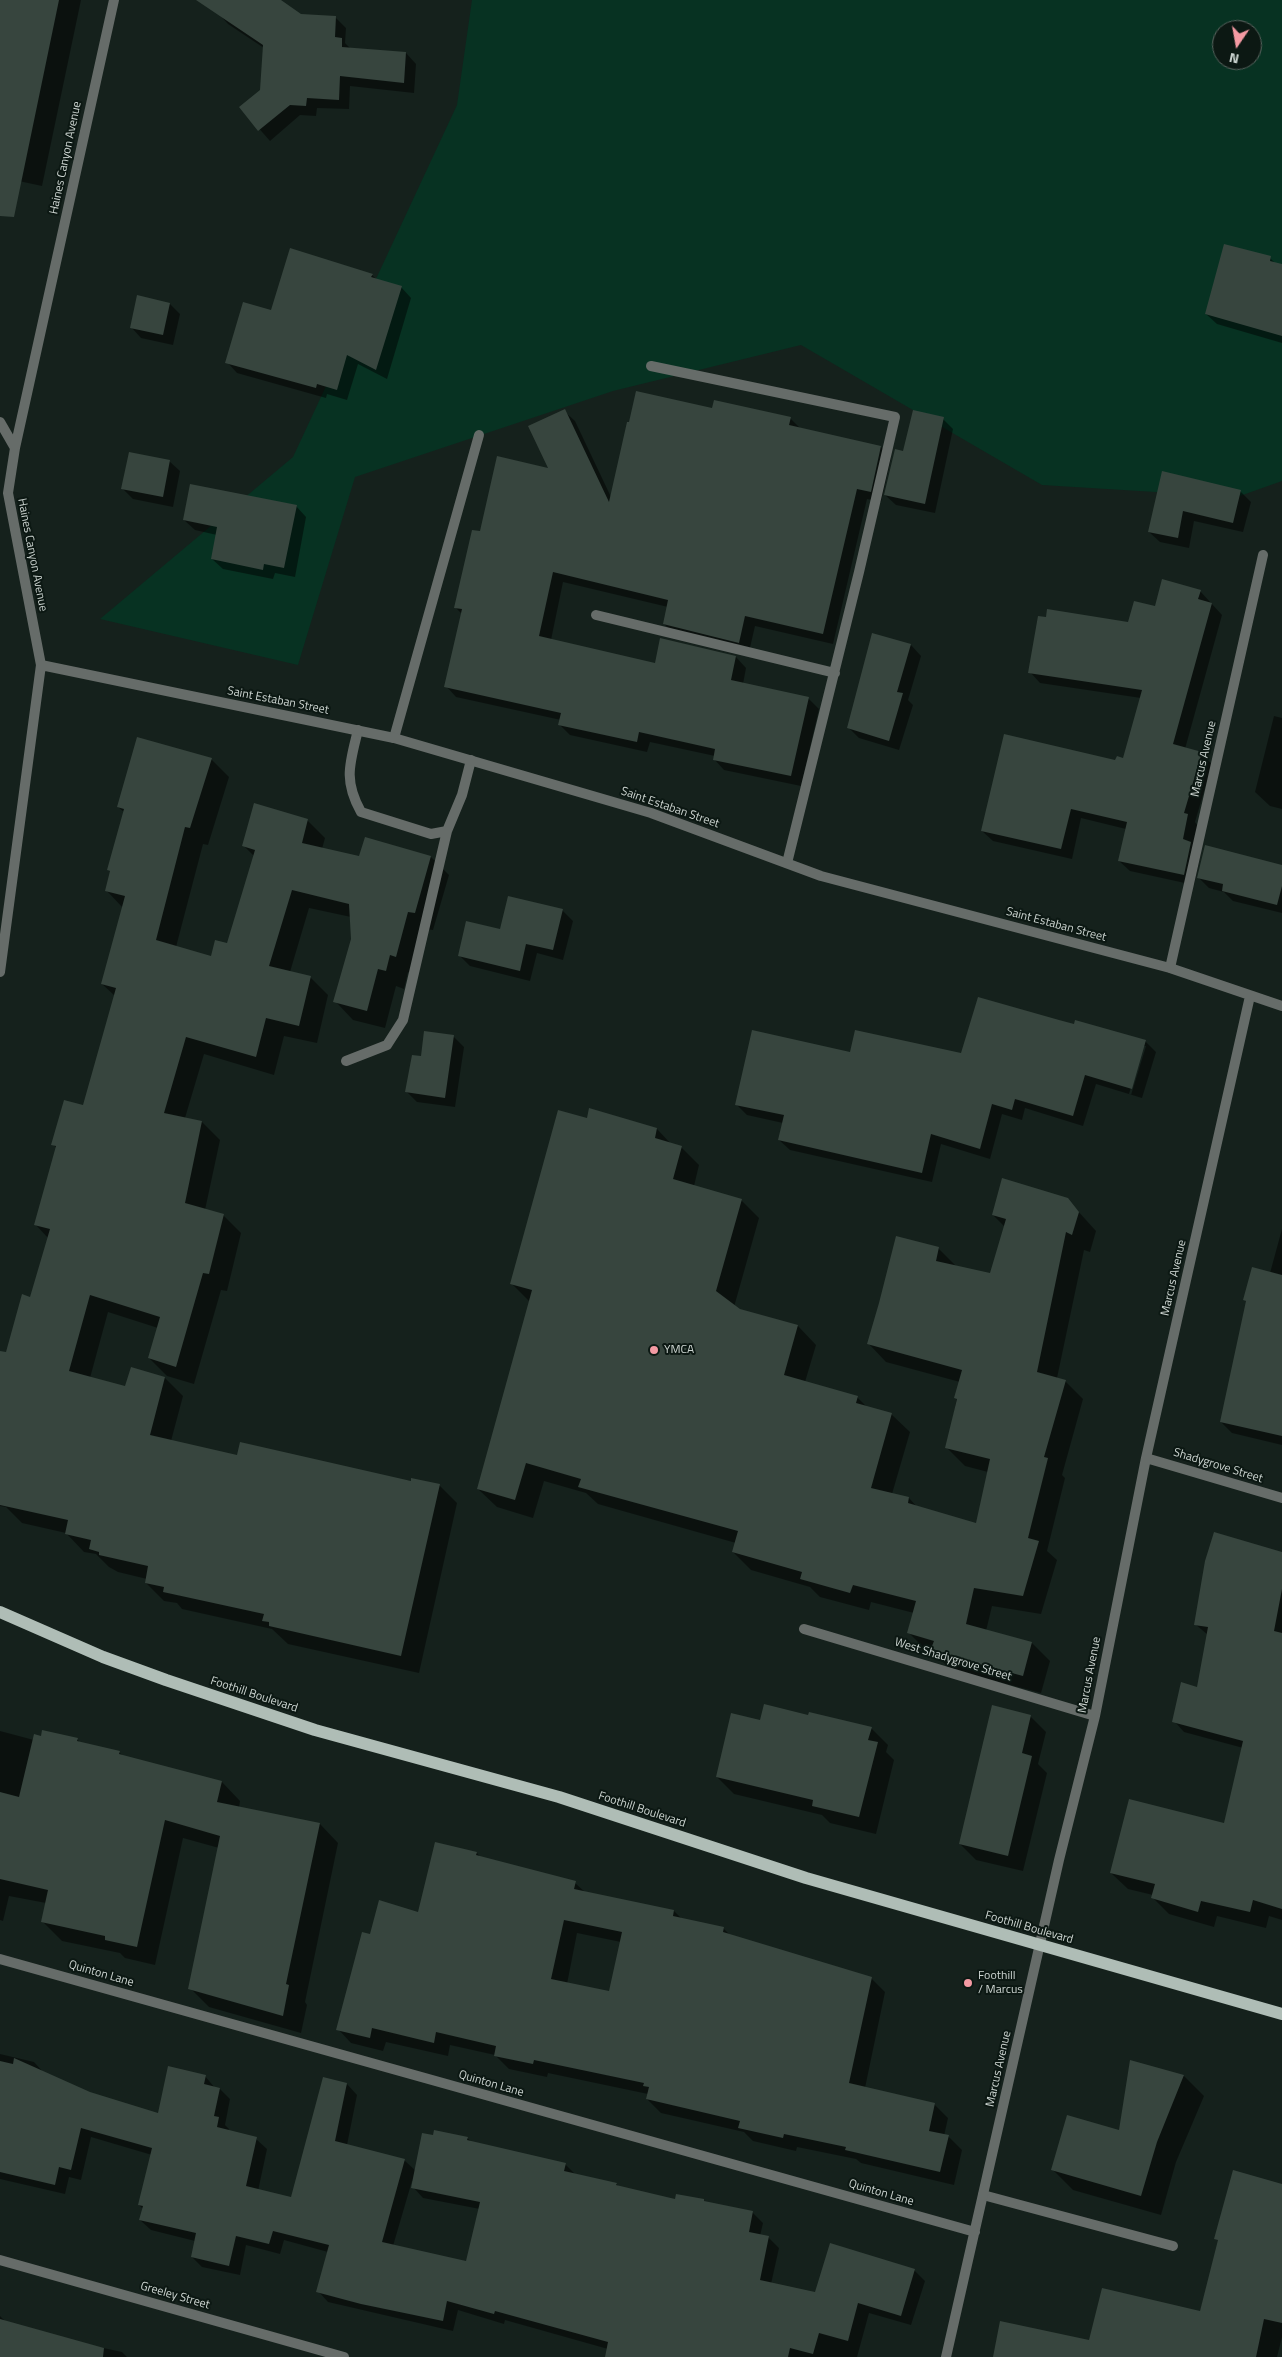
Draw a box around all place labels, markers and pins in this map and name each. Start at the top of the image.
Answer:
place label: YMCA [664,1343,694,1357]
marker: YMCA [648,1344,660,1356]
place label: Foothill / Marcus [978,1969,1023,1997]
marker: Foothill / Marcus [962,1977,974,1989]

